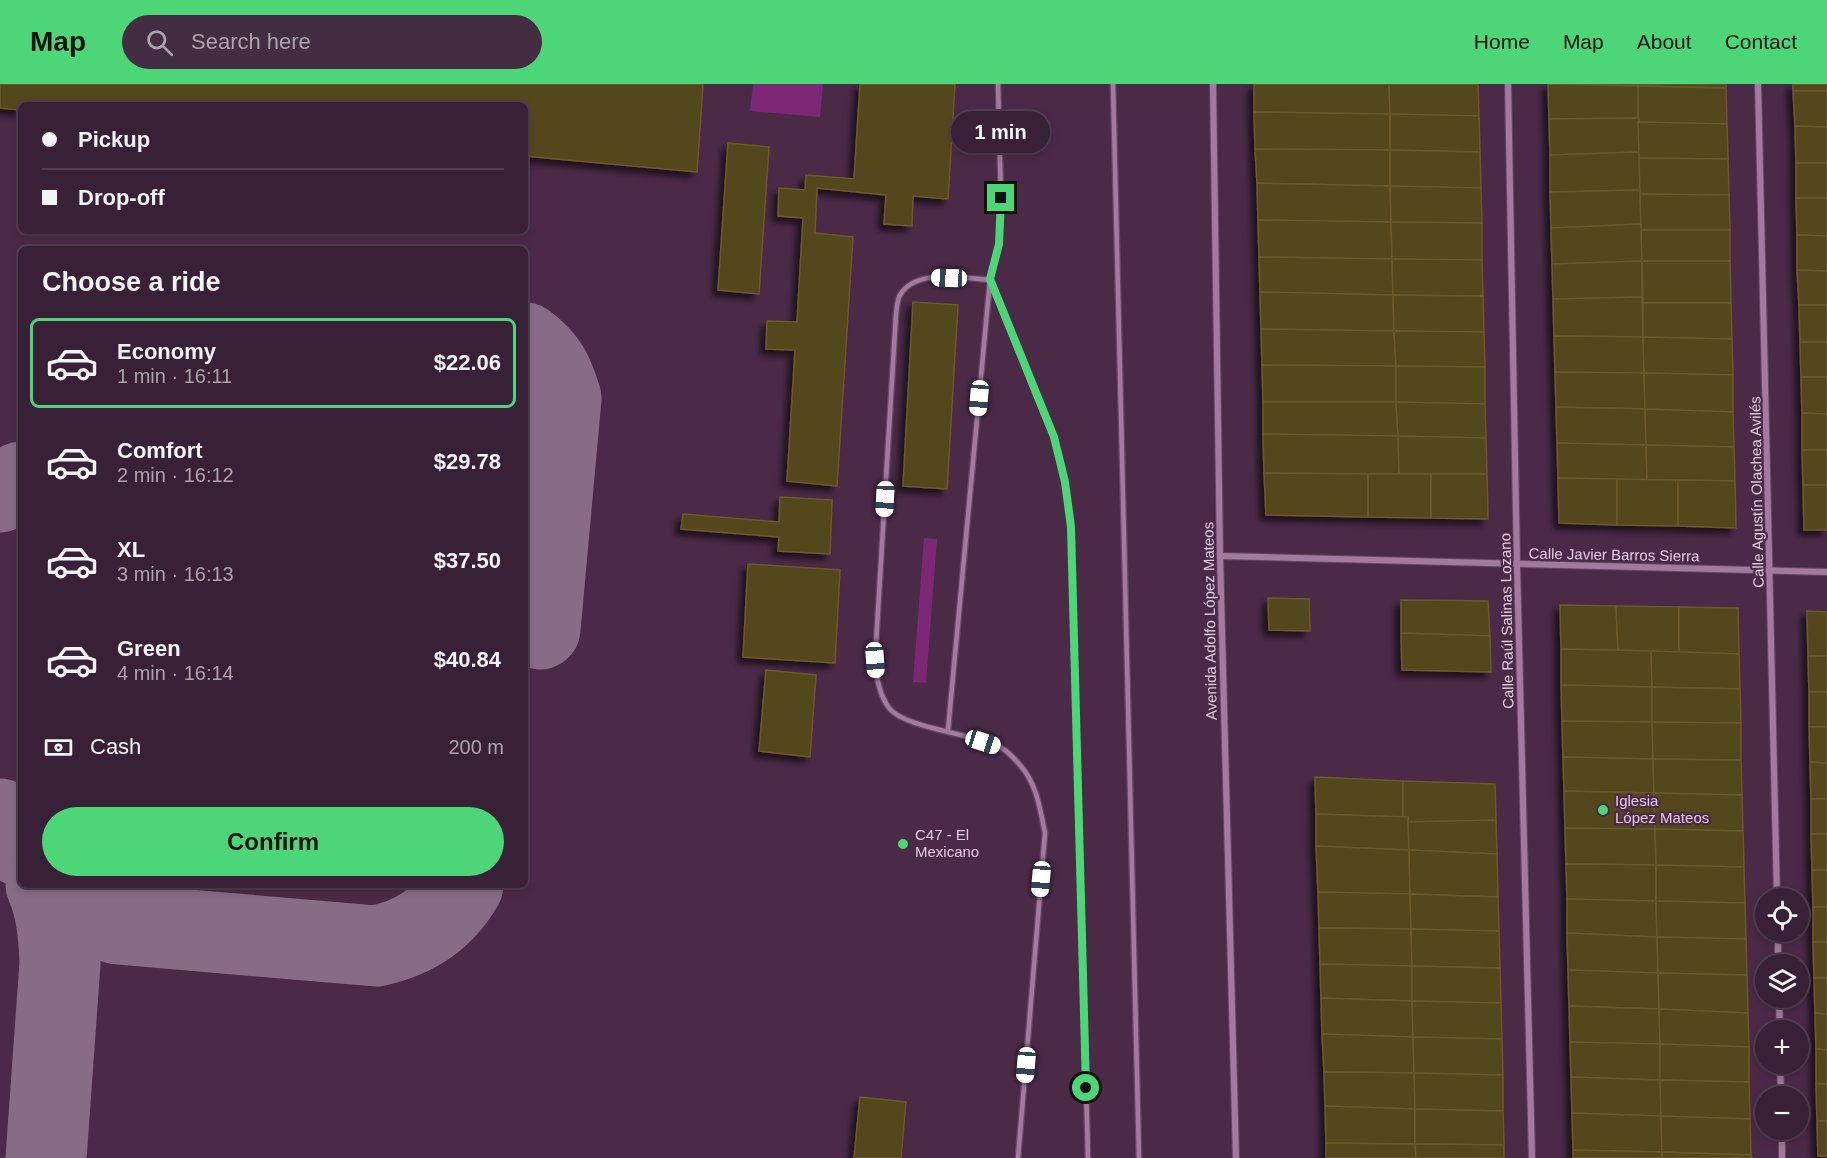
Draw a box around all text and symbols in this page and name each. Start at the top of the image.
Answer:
search box [122,15,542,69]
text: Map [30,26,86,57]
icon: search [143,26,176,59]
text: Search here [191,29,311,54]
text: Home [1474,30,1530,53]
text: Map [1563,30,1604,53]
text: About [1637,30,1692,53]
text: Contact [1725,30,1797,53]
callout: 1 min [952,111,1050,153]
text: 1 min [974,121,1027,143]
text: Pickup [78,127,150,152]
route end [987,184,1014,211]
text: Drop-off [78,185,165,210]
text: Choose a ride [42,267,221,297]
car [931,268,967,288]
icon: car [45,336,99,390]
text: Economy [117,339,216,364]
text: $22.06 [434,350,501,375]
text: 1 min · 16:11 [117,365,232,387]
car [968,379,990,417]
street label: Calle Agustín Olachea Avilés [1746,396,1767,588]
icon: car [45,435,99,489]
text: Comfort [117,438,203,463]
text: $29.78 [434,449,501,474]
text: 2 min · 16:12 [117,464,234,486]
car [875,481,895,517]
street label: Avenida Adolfo López Mateos [1199,522,1220,720]
street label: Calle Raúl Salinas Lozano [1496,533,1517,709]
icon: car [45,534,99,588]
text: XL [117,537,145,562]
street label: Calle Javier Barros Sierra [1528,545,1700,565]
text: $37.50 [434,548,501,573]
text: 3 min · 16:13 [117,563,234,585]
icon: car [45,633,99,687]
text: Green [117,636,181,661]
car [865,641,885,679]
text: $40.84 [434,647,501,672]
text: 4 min · 16:14 [117,662,234,684]
car [963,728,1003,756]
icon: cash [42,731,75,764]
text: Cash [90,734,141,759]
text: 200 m [448,736,504,758]
place label: Iglesia López Mateos [1615,792,1709,826]
marker: Iglesia López Mateos [1596,803,1610,817]
button: Confirm [42,807,504,876]
place label: C47 - El Mexicano [915,826,979,860]
marker: C47 - El Mexicano [896,837,910,851]
car [1030,860,1052,898]
map controls [1755,888,1809,1140]
button: locate [1755,888,1809,942]
button: layers [1755,954,1809,1008]
button: + [1755,1020,1809,1074]
car [1015,1046,1037,1084]
route start [1072,1074,1099,1101]
button: − [1755,1086,1809,1140]

